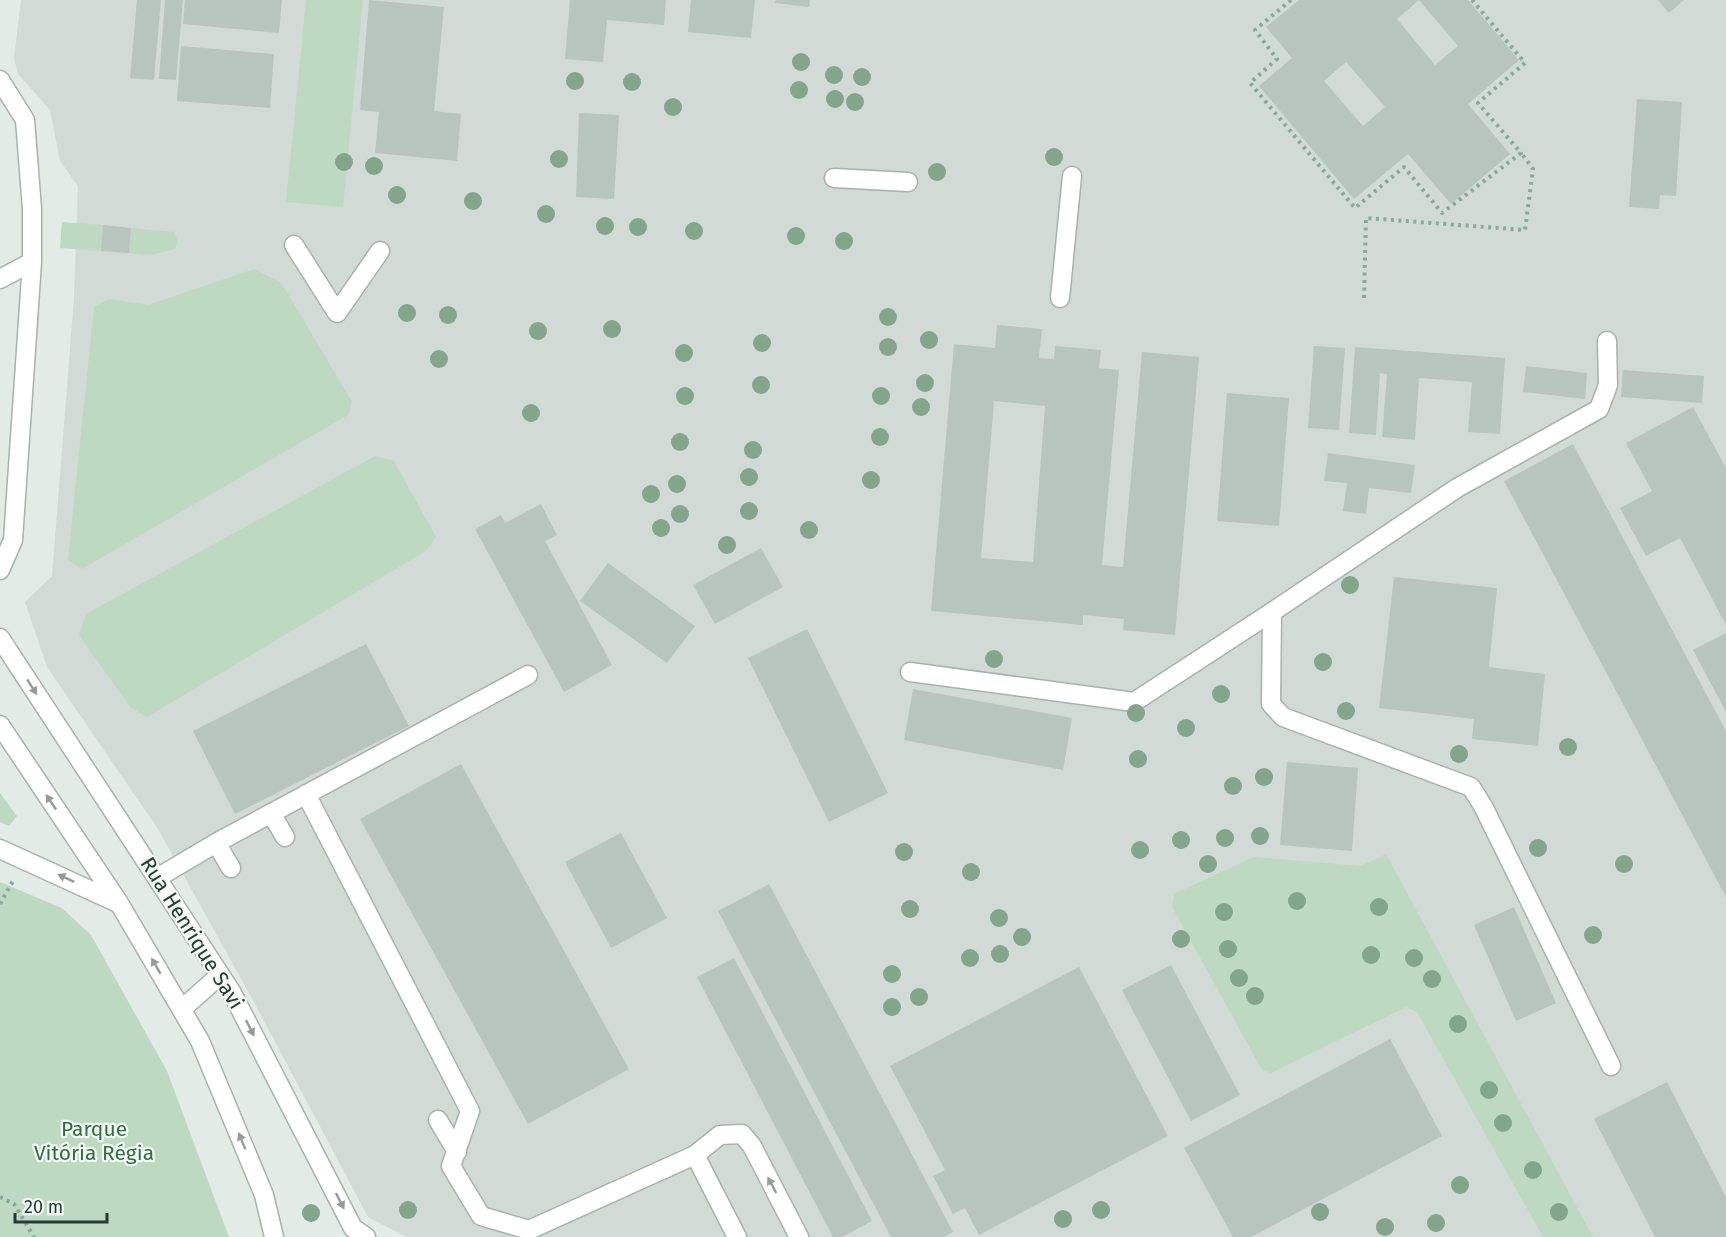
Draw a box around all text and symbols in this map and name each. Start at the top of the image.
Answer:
one-way arrow [26,679,37,695]
one-way arrow [46,793,57,810]
street label: Rua Henrique Savi [135,852,249,1014]
one-way arrow [58,874,75,883]
one-way arrow [151,958,162,974]
one-way arrow [245,1019,255,1037]
park label: Parque Vitória Régia [34,1116,154,1166]
one-way arrow [237,1132,246,1150]
one-way arrow [767,1176,777,1193]
scale bar [15,1186,106,1224]
one-way arrow [335,1193,344,1210]
text: 20 m [24,1196,63,1218]

